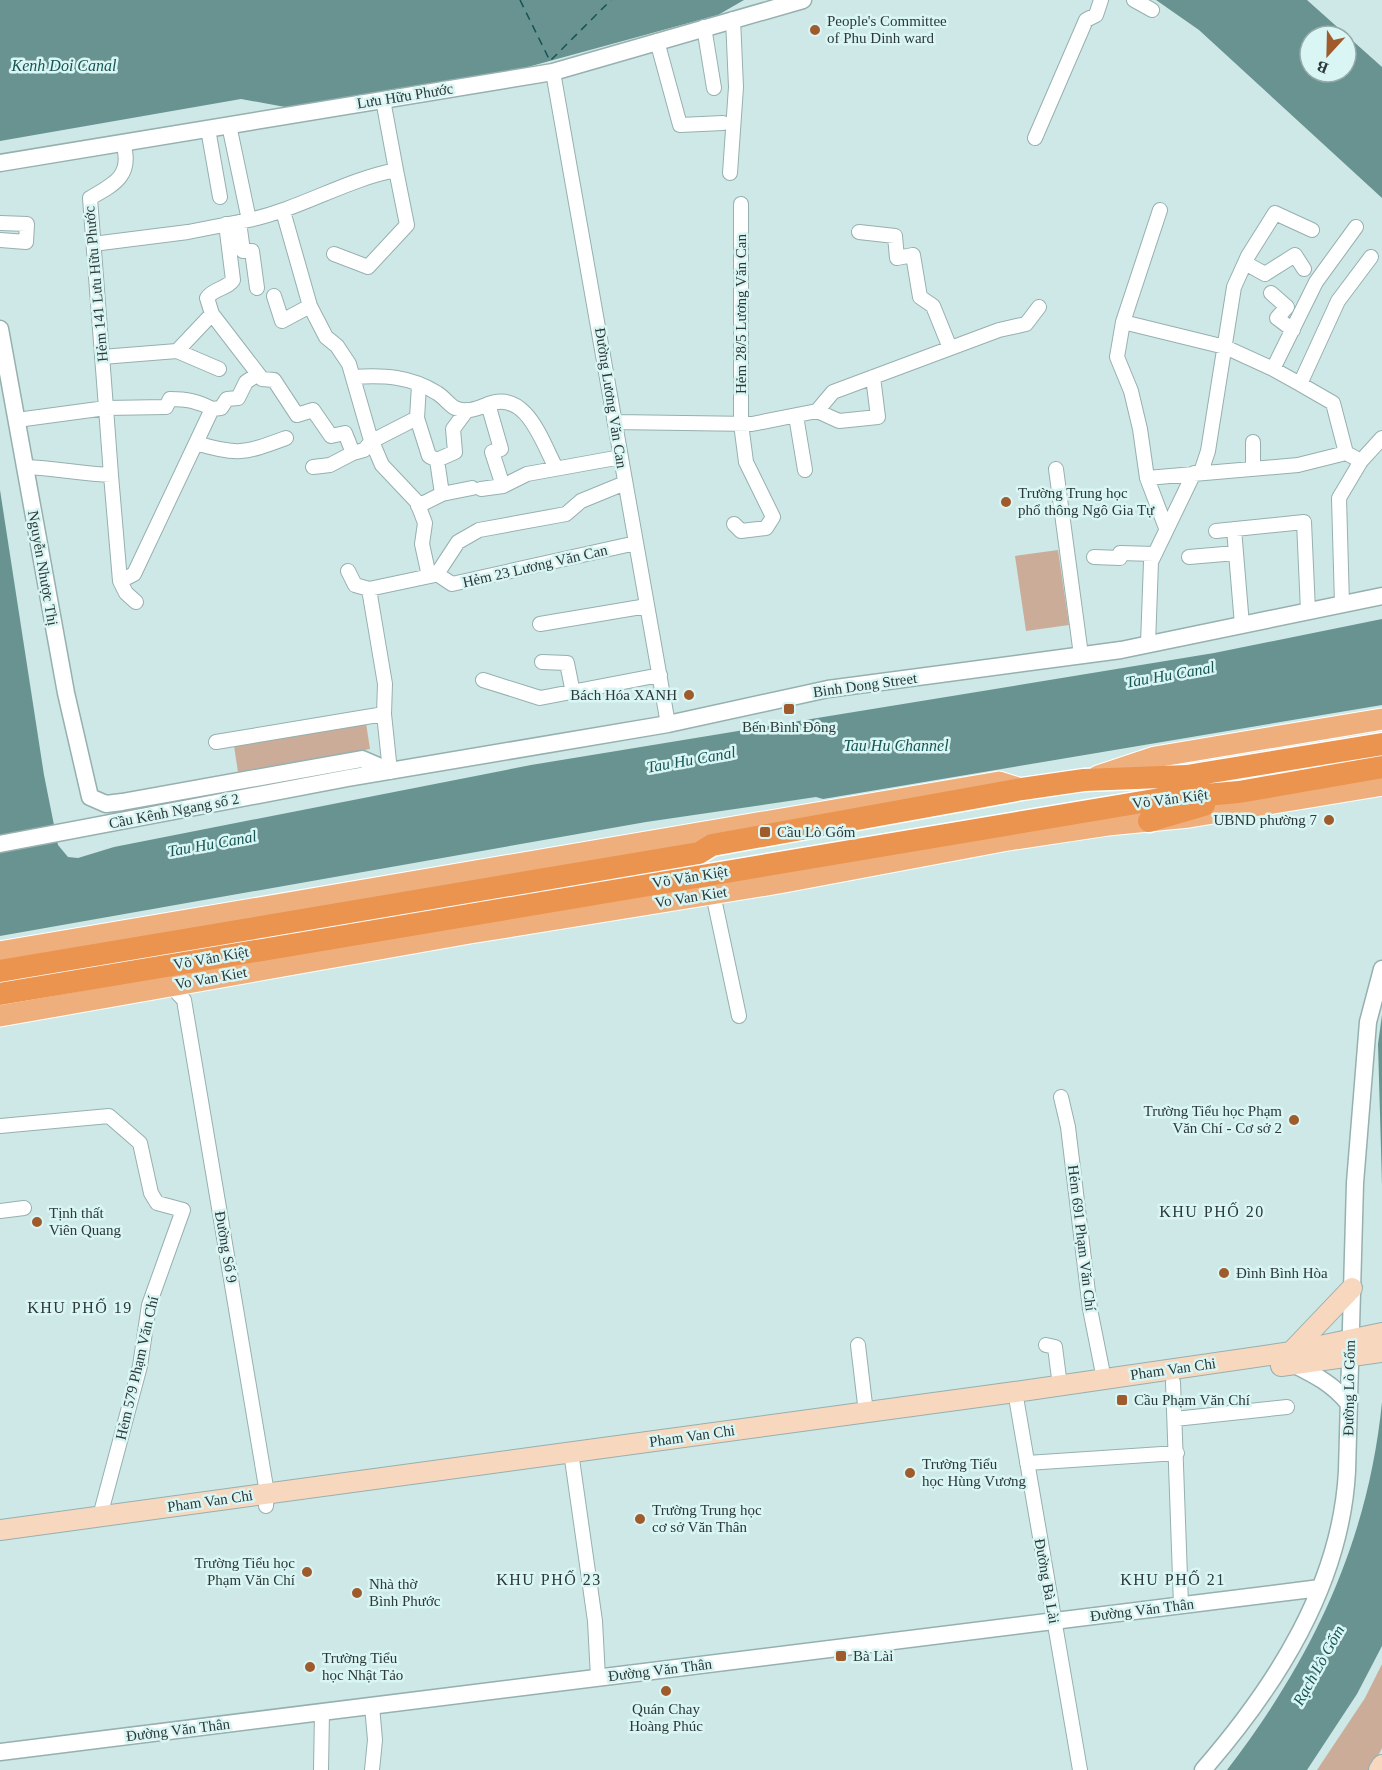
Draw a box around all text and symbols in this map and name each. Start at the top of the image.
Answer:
place label: People's Committee of Phu Dinh ward [827,13,947,46]
marker: People's Committee of Phu Dinh ward [808,23,822,37]
north arrow [1298,24,1358,84]
water label: Kenh Doi Canal [11,57,117,74]
text: B [1314,57,1331,77]
street label: Lưu Hữu Phước [356,80,455,112]
street label: Hẻm 141 Lưu Hữu Phước [81,205,111,363]
street label: Hẻm 28/5 Lương Văn Can [733,234,749,394]
street label: Đường Lương Văn Can [592,326,630,470]
place label: Trường Trung học phổ thông Ngô Gia Tự [1018,485,1155,518]
marker: Trường Trung học phổ thông Ngô Gia Tự [999,495,1013,509]
street label: Nguyễn Nhược Thị [25,509,61,627]
street label: Hẻm 23 Lương Văn Can [461,541,610,590]
water label: Tau Hu Canal [1124,658,1216,691]
street label: Binh Dong Street [812,670,919,700]
place label: Bách Hóa XANH [570,687,677,703]
marker: Bách Hóa XANH [682,688,696,702]
marker: Bến Bình Đông [782,702,796,716]
place label: Bến Bình Đông [742,719,837,735]
water label: Tau Hu Channel [843,737,949,754]
water label: Tau Hu Canal [645,743,737,776]
street label: Võ Văn Kiệt [1131,786,1210,812]
street label: Cầu Kênh Ngang số 2 [107,791,241,831]
place label: UBND phường 7 [1213,812,1317,828]
marker: UBND phường 7 [1322,813,1336,827]
place label: Cầu Lò Gốm [777,824,856,840]
marker: Cầu Lò Gốm [758,825,772,839]
water label: Tau Hu Canal [166,827,258,860]
street label: Võ Văn Kiệt [651,863,730,891]
street label: Vo Van Kiet [654,883,729,911]
street label: Võ Văn Kiệt [172,943,251,973]
street label: Vo Van Kiet [174,964,249,992]
place label: Trường Tiểu học Phạm Văn Chí - Cơ sở 2 [1144,1103,1282,1136]
marker: Trường Tiểu học Phạm Văn Chí - Cơ sở 2 [1287,1113,1301,1127]
street label: Hẻm 691 Phạm Văn Chí [1065,1164,1099,1312]
district label: KHU PHỐ 20 [1159,1202,1265,1220]
place label: Tịnh thất Viên Quang [49,1205,121,1238]
street label: Đường Số 9 [212,1210,240,1284]
marker: Tịnh thất Viên Quang [30,1215,44,1229]
place label: Đình Bình Hòa [1236,1265,1328,1281]
marker: Đình Bình Hòa [1217,1266,1231,1280]
street label: Hẻm 579 Phạm Văn Chí [113,1294,161,1442]
district label: KHU PHỐ 19 [27,1298,133,1316]
street label: Đường Lò Gốm [1340,1340,1358,1436]
street label: Pham Van Chi [1129,1355,1217,1383]
place label: Cầu Phạm Văn Chí [1134,1392,1250,1408]
marker: Cầu Phạm Văn Chí [1115,1393,1129,1407]
street label: Pham Van Chi [648,1422,736,1450]
place label: Trường Tiểu học Hùng Vương [922,1456,1027,1489]
marker: Trường Tiểu học Hùng Vương [903,1466,917,1480]
street label: Pham Van Chi [166,1487,254,1515]
place label: Trường Trung học cơ sở Văn Thân [652,1502,762,1535]
marker: Trường Trung học cơ sở Văn Thân [633,1512,647,1526]
street label: Đường Bà Lài [1032,1537,1062,1625]
place label: Trường Tiểu học Phạm Văn Chí [194,1555,295,1588]
marker: Trường Tiểu học Phạm Văn Chí [300,1565,314,1579]
district label: KHU PHỐ 23 [496,1570,602,1588]
district label: KHU PHỐ 21 [1120,1570,1226,1588]
place label: Nhà thờ Bình Phước [369,1576,441,1609]
marker: Nhà thờ Bình Phước [350,1586,364,1600]
street label: Đường Văn Thân [1089,1596,1195,1624]
water label: Rạch Lò Gốm [1289,1622,1347,1709]
place label: Bà Lài [853,1648,893,1664]
marker: Bà Lài [834,1649,848,1663]
place label: Trường Tiểu học Nhật Tảo [322,1650,403,1683]
street label: Đường Văn Thân [607,1656,713,1684]
marker: Trường Tiểu học Nhật Tảo [303,1660,317,1674]
marker: Quán Chay Hoàng Phúc [659,1684,673,1698]
place label: Quán Chay Hoàng Phúc [629,1701,703,1734]
street label: Đường Văn Thân [125,1716,231,1744]

